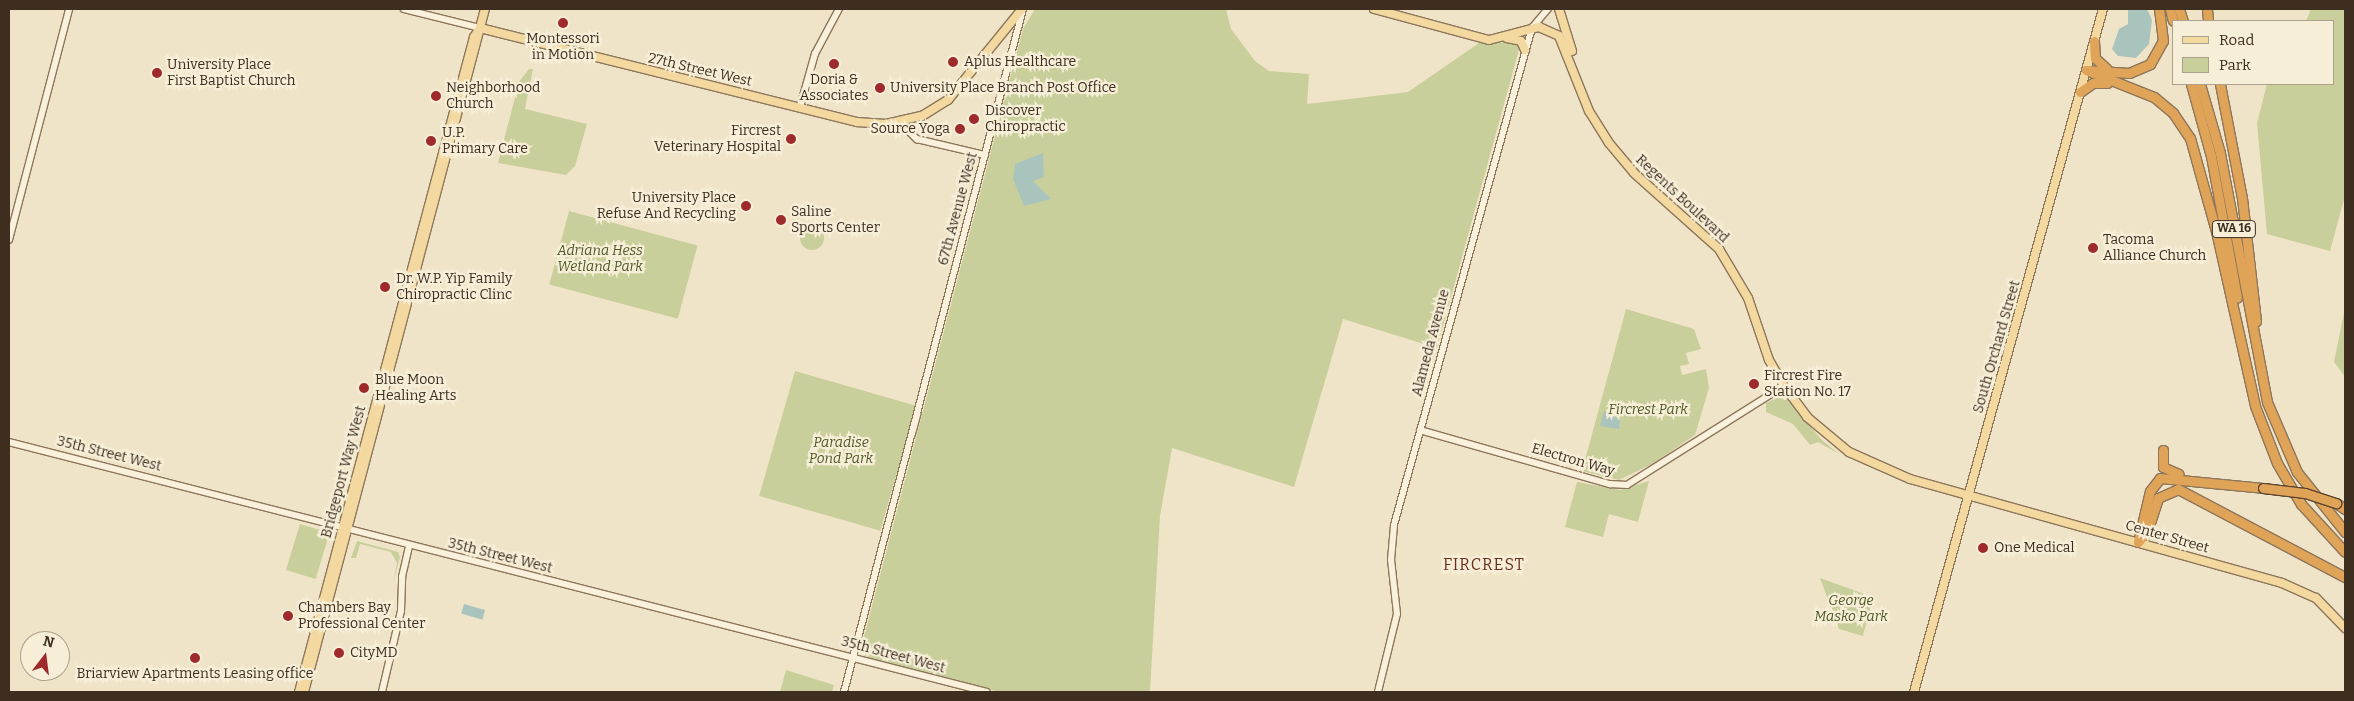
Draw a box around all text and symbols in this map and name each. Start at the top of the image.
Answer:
marker: Montessori in Motion [557,17,569,29]
legend [2172,20,2334,85]
place label: Montessori in Motion [526,31,600,64]
text: Road [2219,31,2254,49]
street label: 27th Street West [646,50,754,90]
place label: Aplus Healthcare [964,54,1076,70]
marker: Aplus Healthcare [946,55,960,69]
text: Park [2219,56,2251,74]
place label: University Place First Baptist Church [167,57,295,90]
marker: Doria & Associates [828,58,840,70]
marker: University Place First Baptist Church [151,67,163,79]
place label: Doria & Associates [800,72,868,104]
place label: Neighborhood Church [446,80,540,112]
place label: University Place Branch Post Office [890,80,1116,96]
marker: University Place Branch Post Office [874,82,886,94]
marker: Neighborhood Church [430,90,442,102]
place label: Discover Chiropractic [985,103,1066,136]
marker: Discover Chiropractic [967,112,981,126]
place label: Source Yoga [871,121,950,137]
place label: Fircrest Veterinary Hospital [654,123,781,156]
marker: Source Yoga [954,123,966,135]
place label: U.P. Primary Care [442,125,528,158]
marker: Fircrest Veterinary Hospital [785,133,797,145]
marker: U.P. Primary Care [424,134,438,148]
street label: 67th Avenue West [935,151,981,267]
street label: Regents Boulevard [1632,152,1732,246]
place label: University Place Refuse And Recycling [597,190,736,222]
marker: University Place Refuse And Recycling [740,200,752,212]
place label: Saline Sports Center [791,204,880,236]
marker: Saline Sports Center [775,214,787,226]
road number: WA 16 [2212,220,2256,238]
place label: Tacoma Alliance Church [2103,232,2206,264]
marker: Tacoma Alliance Church [2087,242,2099,254]
park label: Adriana Hess Wetland Park [557,243,643,276]
place label: Dr. W.P. Yip Family Chiropractic Clinc [396,271,512,304]
street label: South Orchard Street [1970,279,2024,415]
marker: Dr. W.P. Yip Family Chiropractic Clinc [378,280,392,294]
street label: Alameda Avenue [1409,288,1453,398]
place label: Fircrest Fire Station No. 17 [1764,368,1851,401]
place label: Blue Moon Healing Arts [375,372,456,404]
marker: Fircrest Fire Station No. 17 [1748,378,1760,390]
marker: Blue Moon Healing Arts [357,381,371,395]
park label: Fircrest Park [1608,402,1688,418]
street label: Bridgeport Way West [318,404,370,540]
street label: 35th Street West [55,433,163,475]
park label: Paradise Pond Park [809,435,873,468]
street label: Electron Way [1529,440,1617,480]
street label: Center Street [2123,517,2211,557]
street label: 35th Street West [446,535,554,577]
place label: One Medical [1994,540,2075,556]
marker: One Medical [1976,541,1990,555]
district label: FIRCREST [1442,555,1526,575]
park label: George Masko Park [1814,593,1888,626]
place label: Chambers Bay Professional Center [298,600,425,632]
marker: Chambers Bay Professional Center [282,610,294,622]
north arrow [20,631,70,681]
text: N [41,632,56,652]
street label: 35th Street West [839,633,947,677]
place label: CityMD [350,645,398,661]
marker: CityMD [332,646,346,660]
marker: Briarview Apartments Leasing office [189,652,201,664]
place label: Briarview Apartments Leasing office [77,666,313,682]

